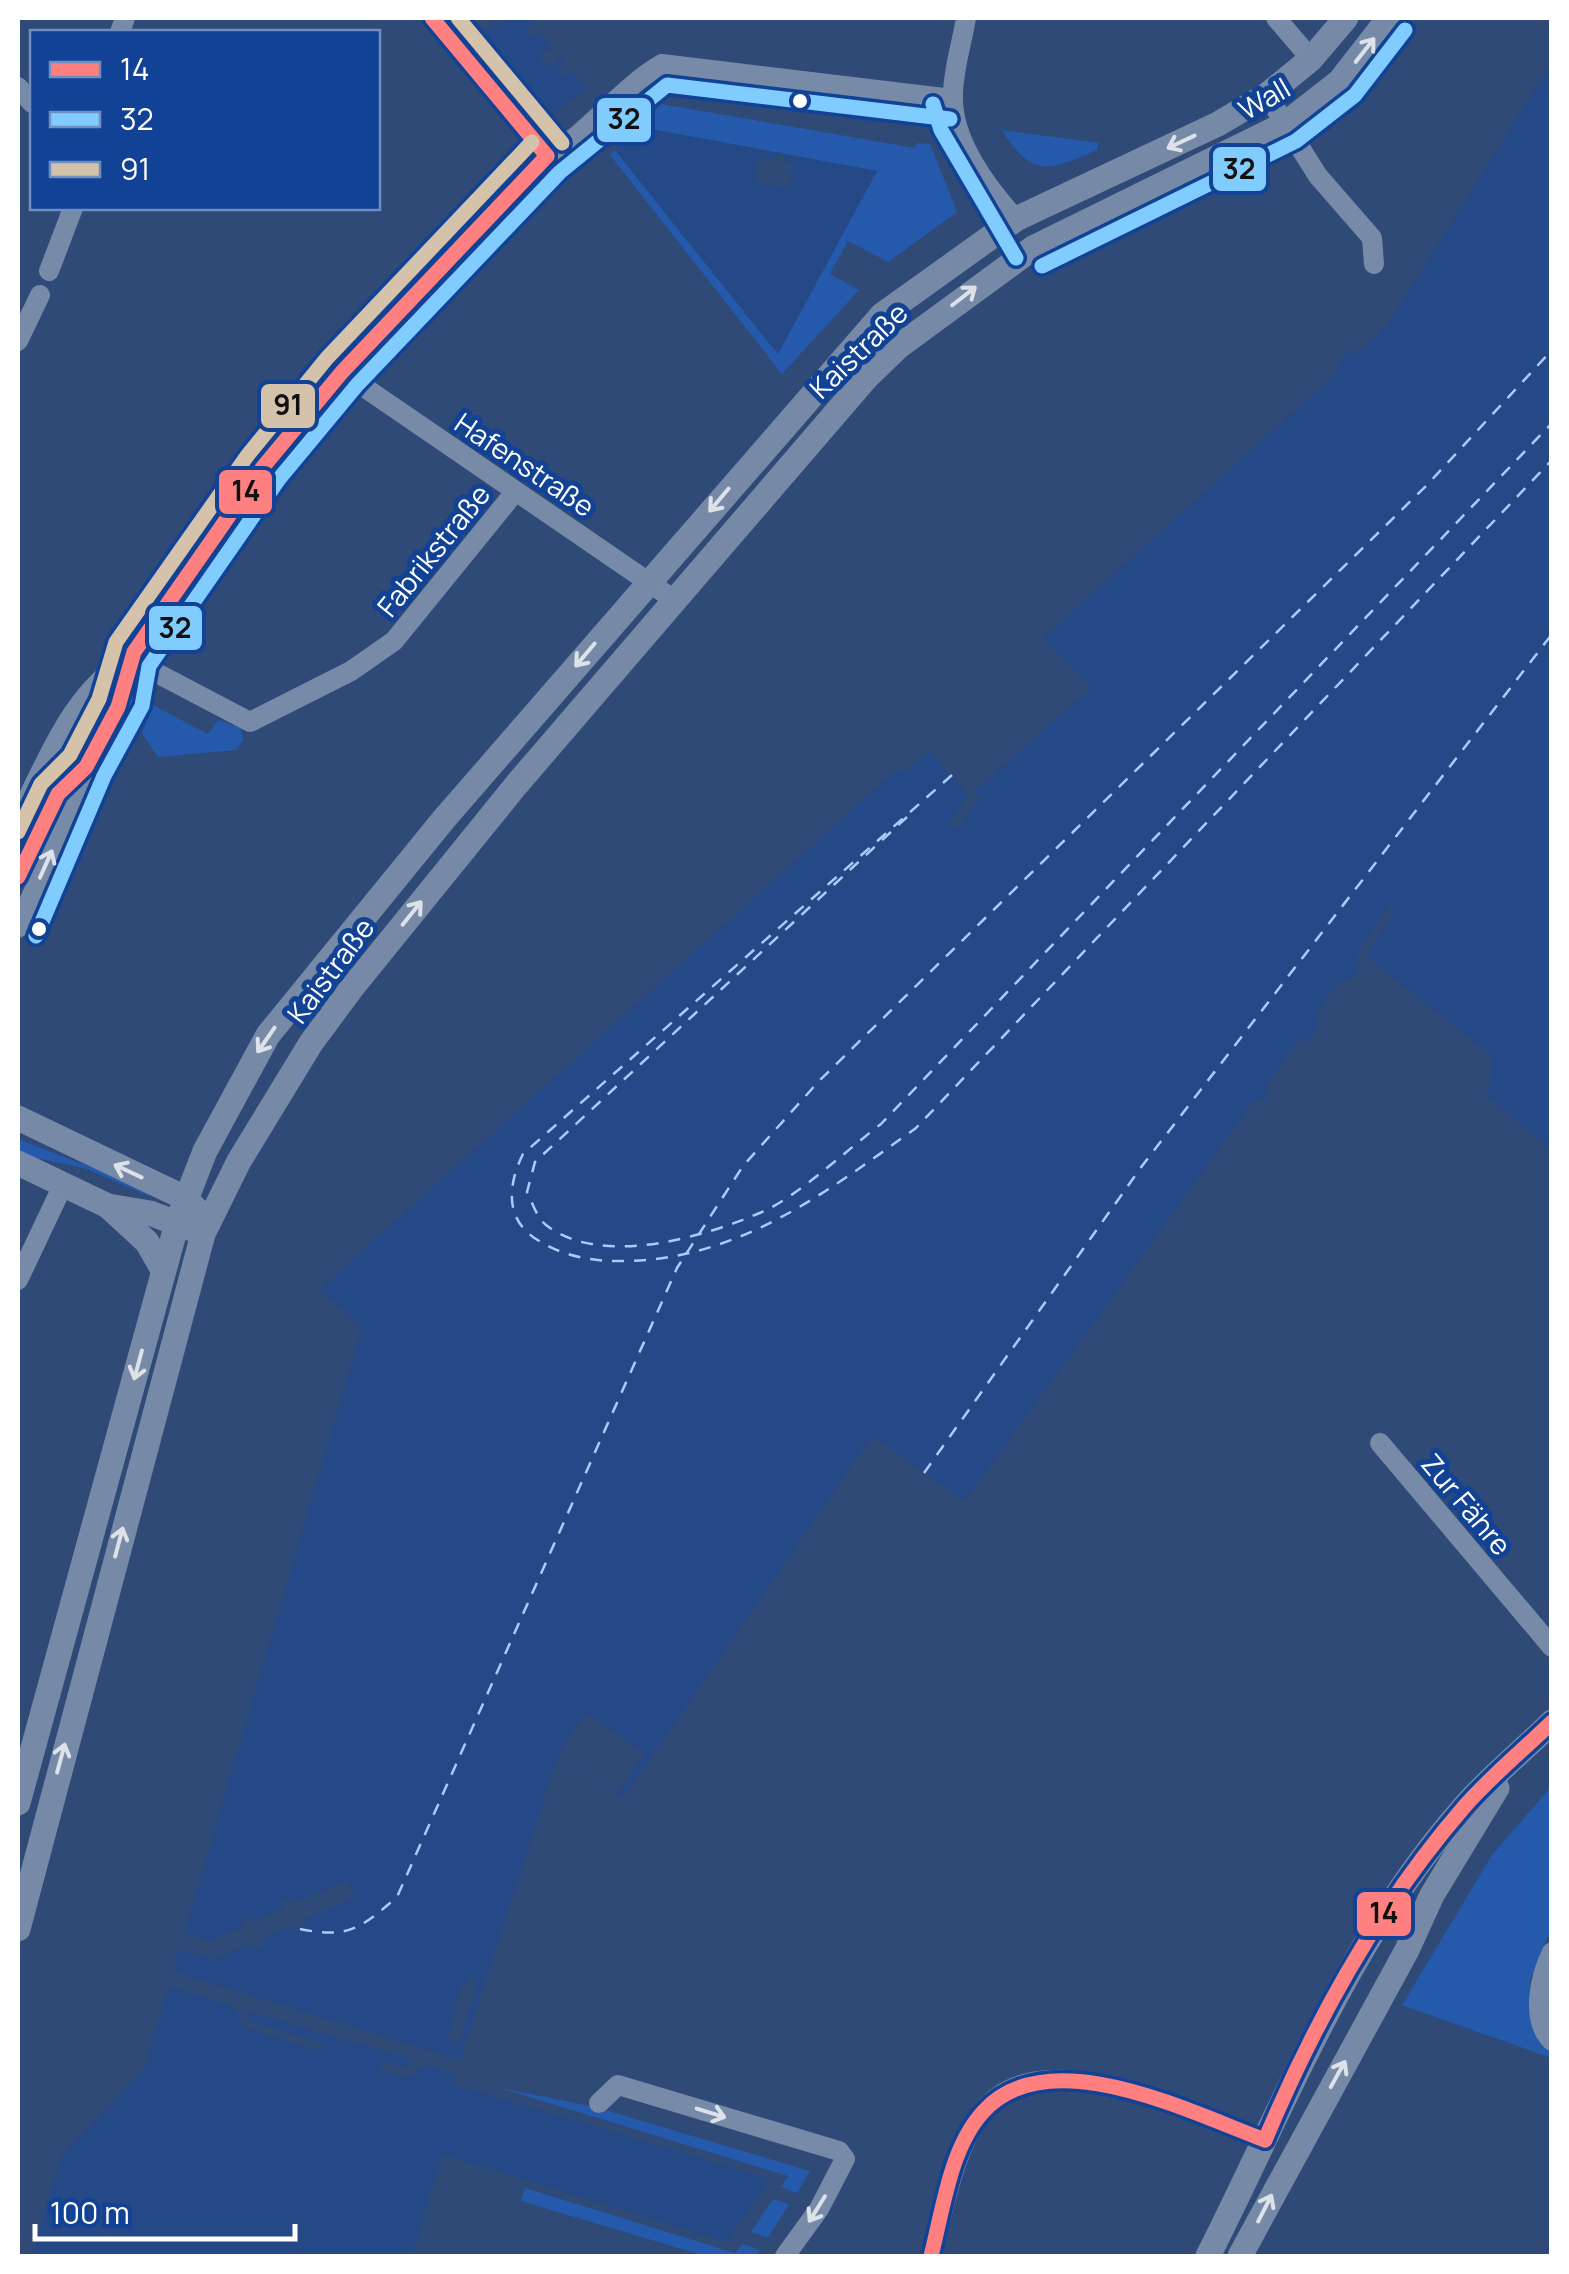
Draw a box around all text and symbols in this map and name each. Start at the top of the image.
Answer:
legend [30,30,380,210]
one-way arrow [1355,37,1376,64]
text: 14 [120,48,149,89]
street label: Wall [1231,68,1297,128]
unlabelled marker [790,91,810,111]
line badge: 32 [595,96,653,144]
text: 32 [120,98,154,139]
text: 32 [608,99,640,137]
one-way arrow [1167,133,1197,152]
line badge: 32 [1211,145,1268,193]
text: 91 [120,148,150,189]
text: 32 [1223,149,1255,187]
one-way arrow [951,285,977,307]
street label: Kaistraße [801,294,915,406]
line badge: 91 [259,382,317,430]
text: 91 [273,385,303,423]
street label: Hafenstraße [448,403,602,525]
line badge: 14 [217,468,274,516]
text: 14 [231,471,261,509]
street label: Fabrikstraße [368,476,498,624]
one-way arrow [708,487,731,512]
line badge: 32 [147,604,204,652]
text: 32 [159,608,191,646]
one-way arrow [574,642,596,668]
one-way arrow [38,849,56,880]
one-way arrow [401,901,423,927]
street label: Kaistraße [278,910,382,1030]
unlabelled marker [29,919,49,939]
one-way arrow [256,1026,277,1053]
one-way arrow [114,1160,144,1179]
one-way arrow [128,1349,147,1380]
street label: Zur Fähre [1413,1445,1521,1563]
one-way arrow [111,1527,129,1558]
one-way arrow [53,1743,72,1774]
line badge: 14 [1355,1890,1413,1938]
text: 14 [1369,1893,1399,1931]
one-way arrow [1328,2059,1348,2089]
one-way arrow [695,2105,726,2123]
scale bar [35,2179,295,2241]
text: 100 m [50,2192,130,2233]
one-way arrow [1256,2193,1275,2223]
one-way arrow [807,2194,828,2223]

